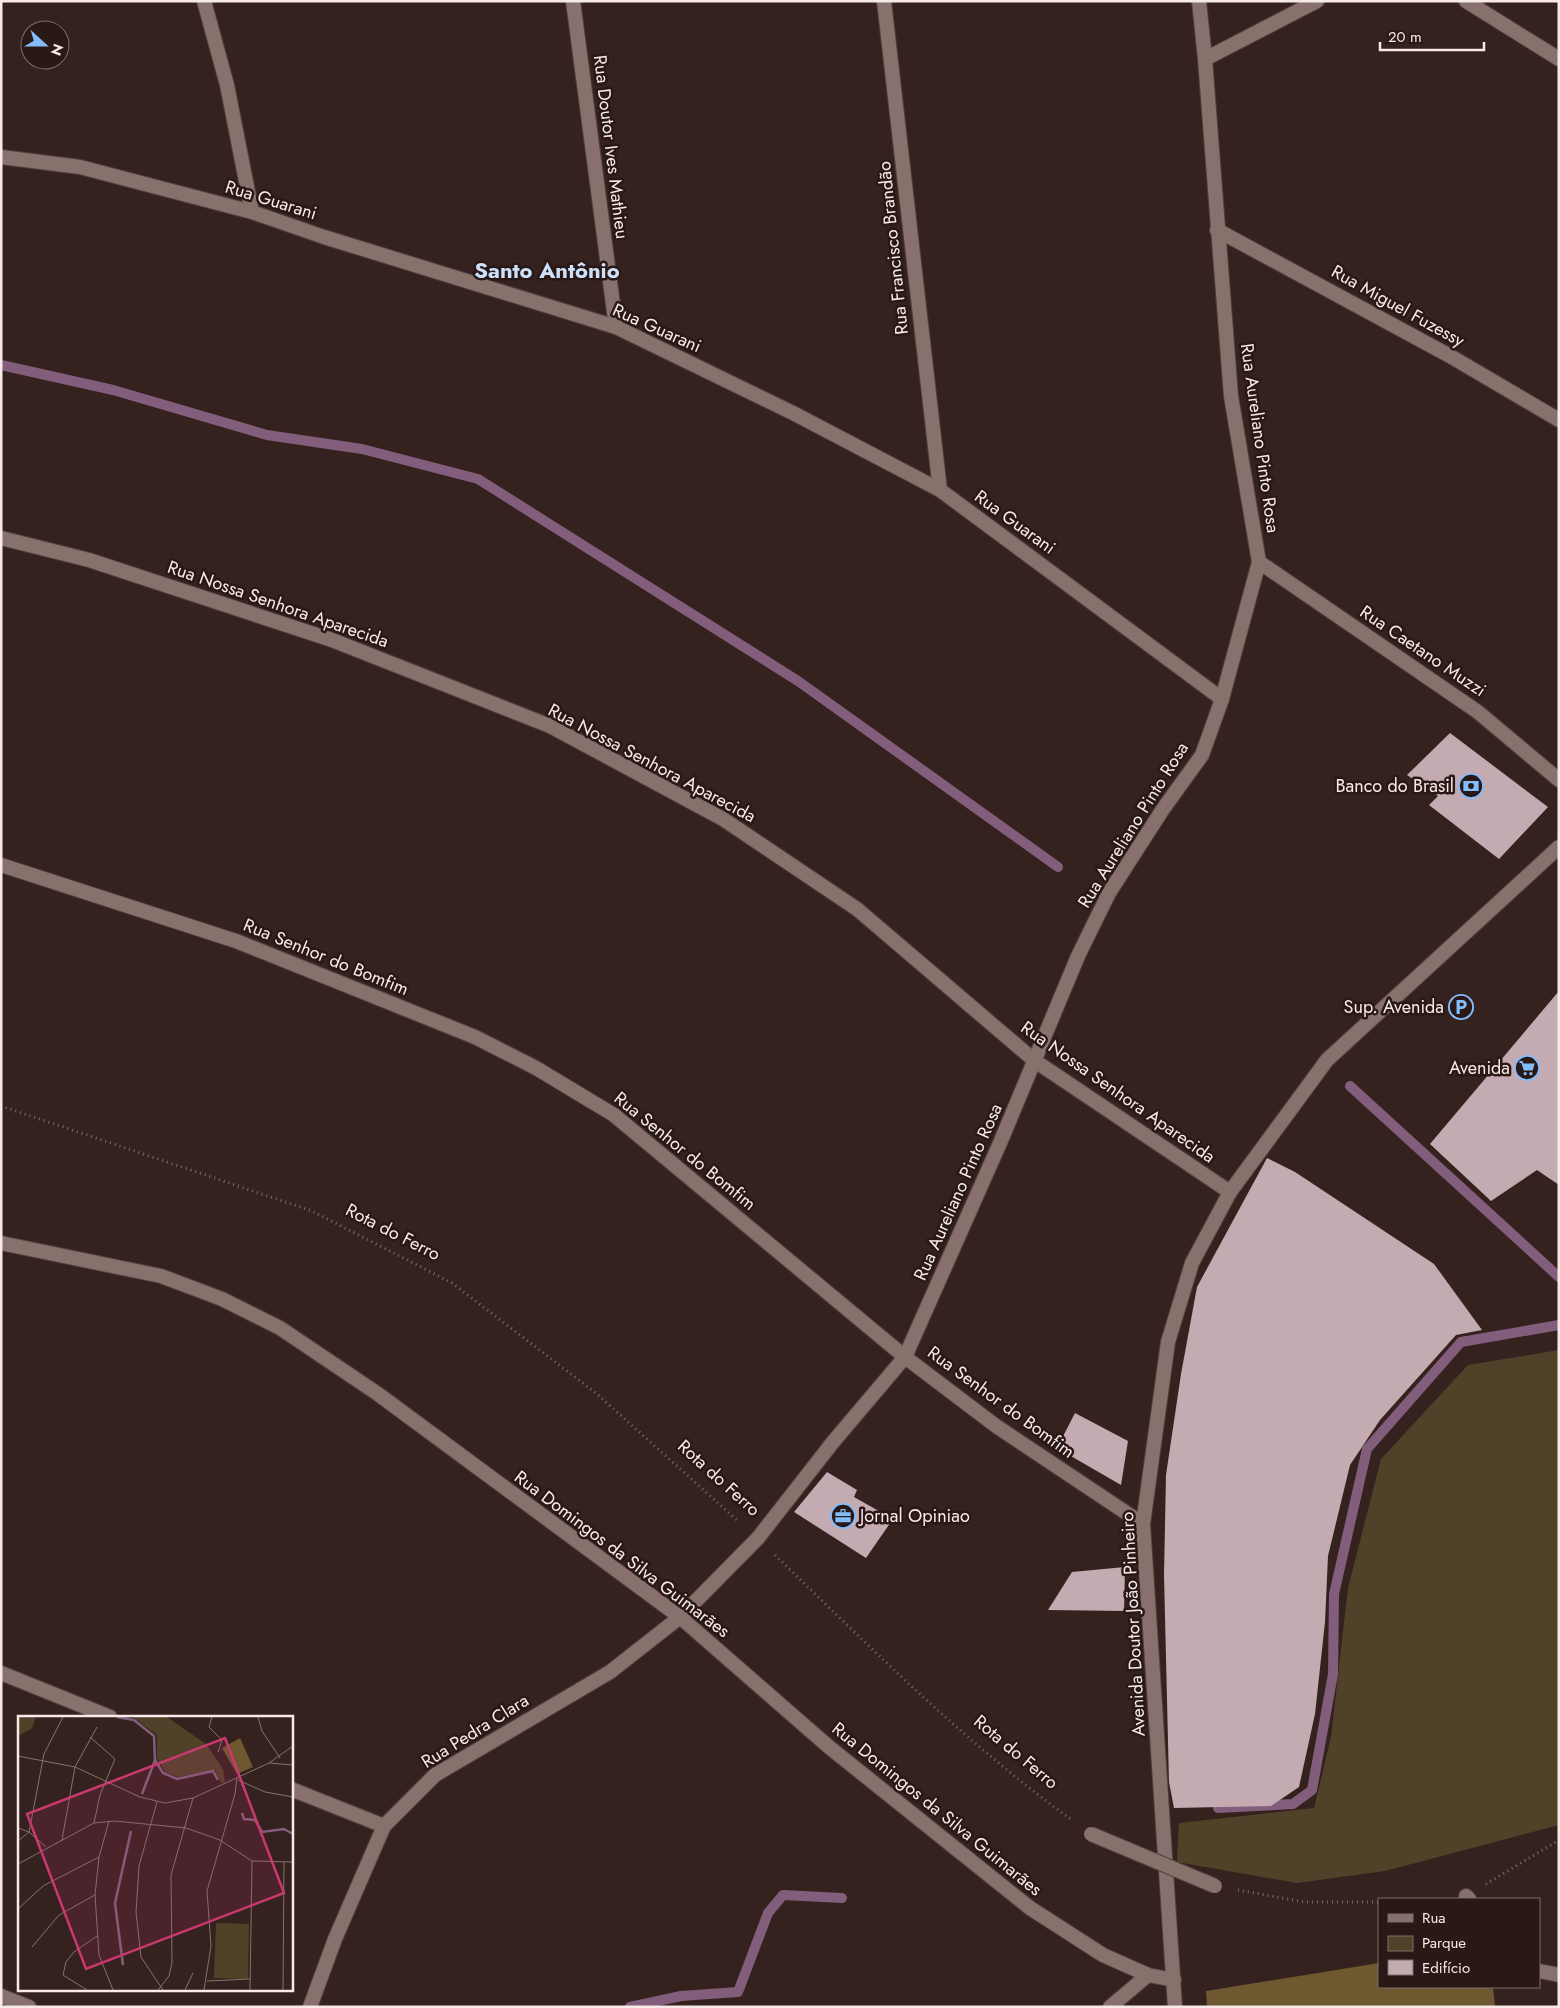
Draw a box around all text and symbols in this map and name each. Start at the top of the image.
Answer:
north arrow [20,20,70,70]
scale bar [1380,20,1484,52]
text: 20 m [1388,26,1422,48]
text: N [46,41,68,58]
street label: Rua Doutor Ives Mathieu [587,53,635,241]
street label: Rua Francisco Brandão [871,160,915,336]
street label: Rua Guarani [222,174,320,226]
district label: Santo Antônio [474,254,620,286]
street label: Rua Miguel Fuzessy [1327,258,1470,354]
street label: Rua Guarani [608,297,706,359]
street label: Rua Aureliano Pinto Rosa [1234,341,1286,535]
street label: Rua Guarani [969,484,1061,560]
street label: Rua Nossa Senhora Aparecida [164,554,392,654]
street label: Rua Caetano Muzzi [1355,599,1491,703]
street label: Rua Nossa Senhora Aparecida [543,697,761,829]
street label: Rua Aureliano Pinto Rosa [1071,737,1195,913]
place label: Banco do Brasil [1336,773,1454,799]
bank icon: Banco do Brasil [1458,773,1484,799]
street label: Rua Senhor do Bomfim [239,912,413,1002]
place label: Sup. Avenida [1344,994,1444,1020]
parking icon: Sup. Avenida [1448,994,1474,1020]
street label: Rua Nossa Senhora Aparecida [1015,1015,1221,1169]
place label: Avenida [1449,1055,1510,1081]
supermarket icon: Avenida [1514,1055,1540,1081]
street label: Rua Senhor do Bomfim [608,1085,762,1217]
street label: Rua Aureliano Pinto Rosa [907,1099,1009,1285]
street label: Rota do Ferro [341,1197,445,1267]
street label: Rua Senhor do Bomfim [922,1340,1080,1464]
street label: Rota do Ferro [672,1434,766,1522]
street label: Rua Domingos da Silva Guimarães [509,1464,735,1644]
office icon: Jornal Opiniao [830,1503,856,1529]
place label: Jornal Opiniao [858,1503,970,1529]
street label: Avenida Doutor João Pinheiro [1114,1511,1152,1737]
street label: Rua Pedra Clara [416,1687,534,1775]
street label: Rota do Ferro [968,1709,1064,1795]
inset map [18,1716,292,1990]
street label: Rua Domingos da Silva Guimarães [826,1716,1048,1902]
legend [1378,1898,1540,1988]
text: Rua [1422,1907,1446,1929]
text: Parque [1422,1932,1466,1954]
text: Edifício [1422,1957,1470,1979]

